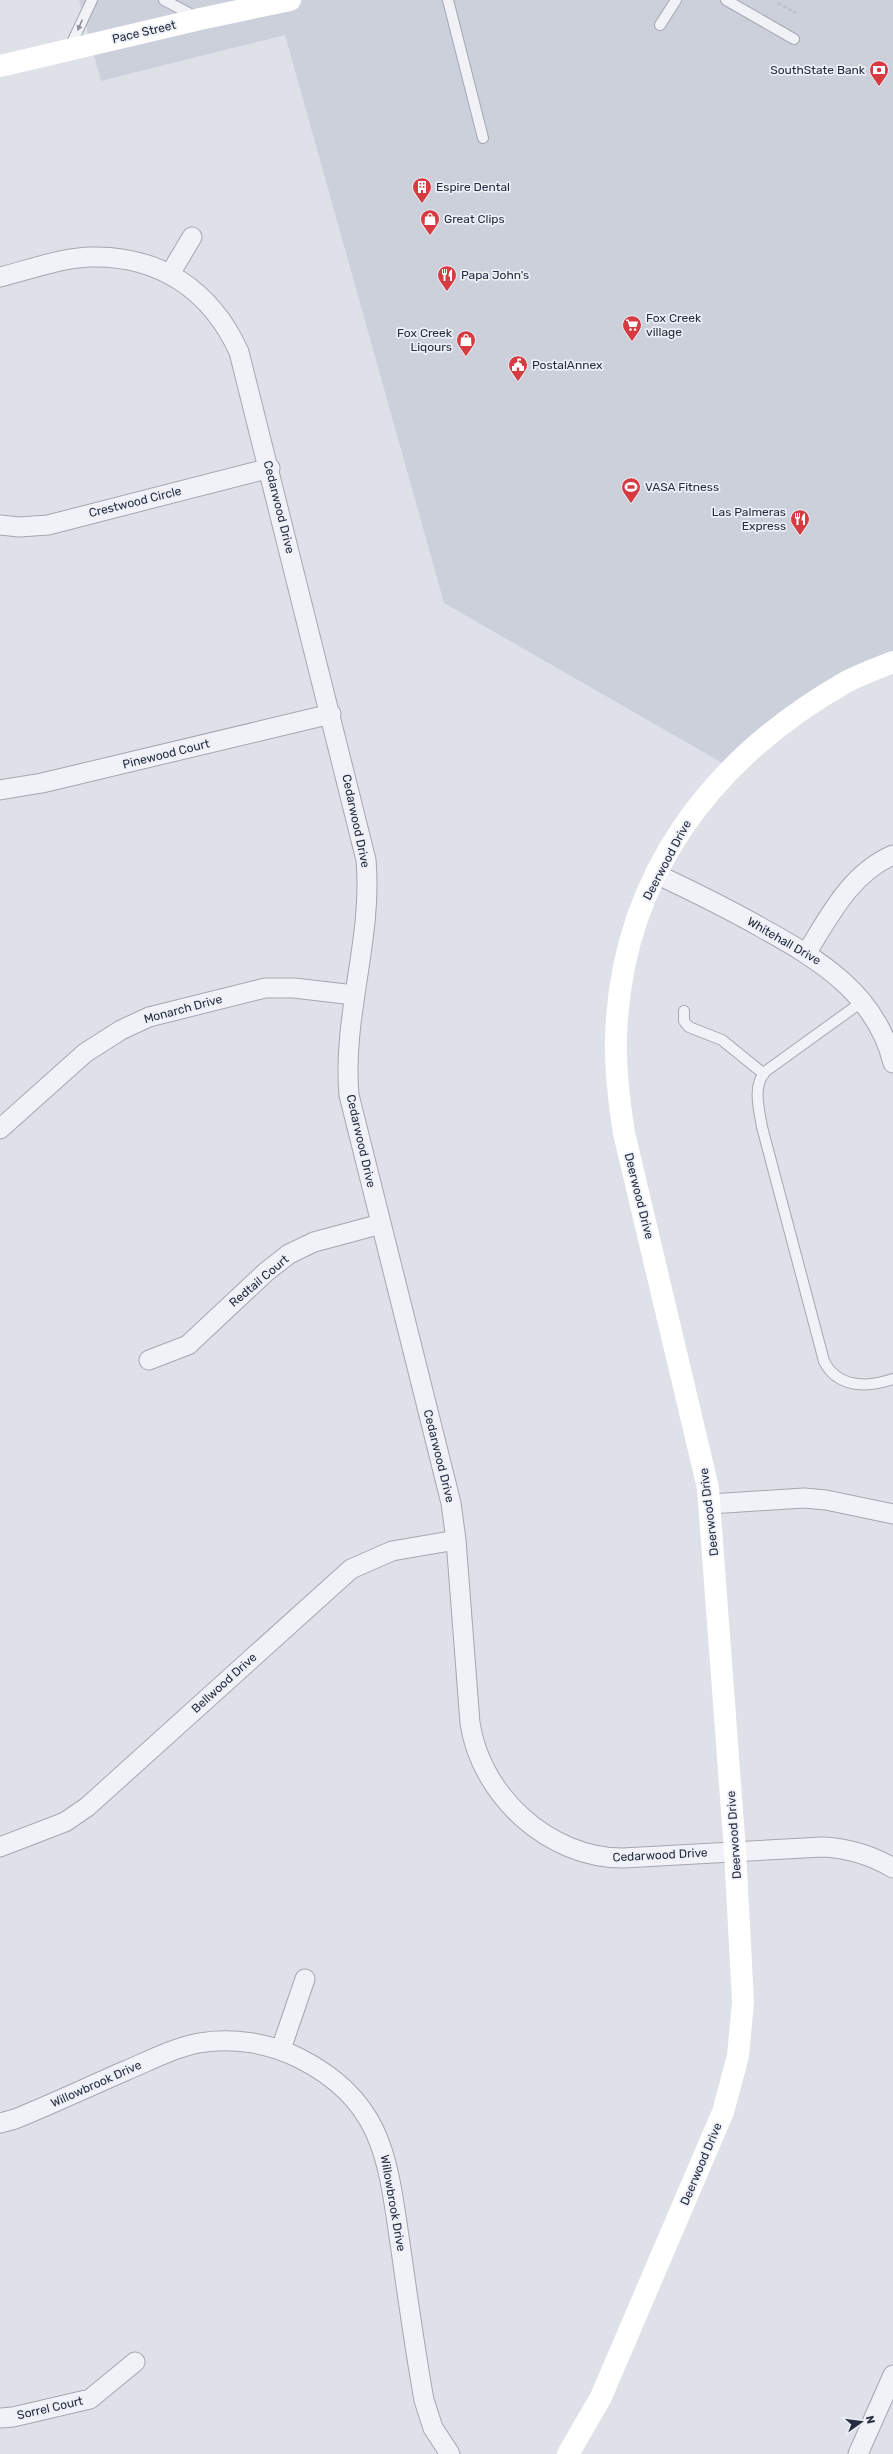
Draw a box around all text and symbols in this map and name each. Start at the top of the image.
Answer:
street label: Pace Street [111,18,178,46]
one-way arrow [77,19,83,31]
bank icon: SouthState Bank [868,59,890,87]
place label: SouthState Bank [770,63,866,77]
building icon: Espire Dental [411,176,433,204]
place label: Espire Dental [436,180,510,194]
shop icon: Great Clips [419,208,441,236]
place label: Great Clips [444,212,505,226]
restaurant icon: Papa John's [436,264,458,292]
place label: Papa John's [461,268,529,282]
place label: Fox Creek village [646,311,702,339]
supermarket icon: Fox Creek village [621,314,643,342]
place label: Fox Creek Liqours [397,326,453,354]
shop icon: Fox Creek Liqours [455,329,477,357]
public building icon: PostalAnnex [507,354,529,382]
place label: PostalAnnex [532,358,603,372]
street label: Cedarwood Drive [261,459,297,555]
sports icon: VASA Fitness [620,476,642,504]
place label: VASA Fitness [645,480,719,494]
street label: Crestwood Circle [87,484,183,520]
place label: Las Palmeras Express [712,505,786,533]
restaurant icon: Las Palmeras Express [789,508,811,536]
street label: Pinewood Court [121,736,211,772]
street label: Cedarwood Drive [339,773,373,869]
street label: Deerwood Drive [640,817,694,902]
street label: Whitehall Drive [745,914,824,968]
street label: Monarch Drive [142,992,224,1026]
street label: Cedarwood Drive [343,1093,379,1189]
street label: Deerwood Drive [622,1151,657,1241]
street label: Redtail Court [227,1252,292,1310]
street label: Cedarwood Drive [421,1408,457,1504]
street label: Deerwood Drive [697,1467,721,1557]
street label: Bellwood Drive [189,1650,260,1716]
street label: Deerwood Drive [724,1790,744,1880]
street label: Cedarwood Drive [612,1846,708,1864]
street label: Willowbrook Drive [48,2058,144,2110]
street label: Deerwood Drive [677,2120,725,2207]
street label: Willowbrook Drive [378,2154,408,2253]
street label: Sorrel Court [16,2394,85,2422]
north arrow [841,2402,881,2442]
text: N [863,2414,878,2425]

